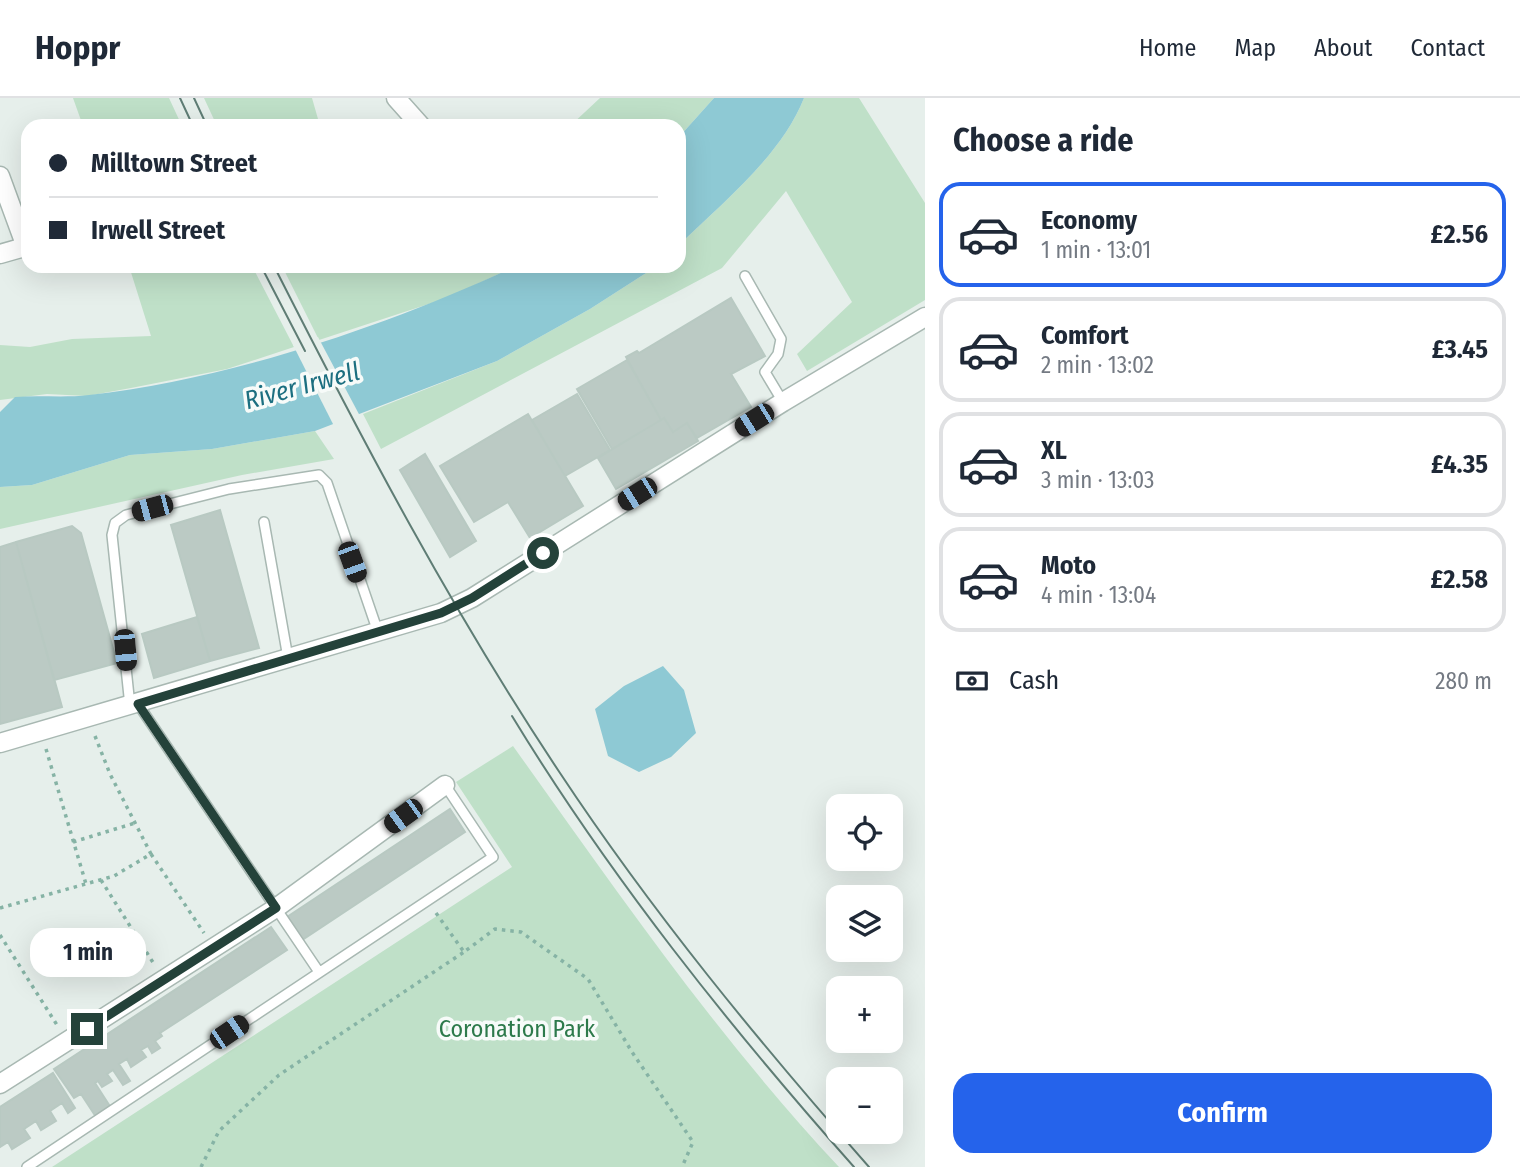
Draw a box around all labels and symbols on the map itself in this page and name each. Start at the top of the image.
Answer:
water label: River Irwell [241,356,363,416]
car [731,400,778,440]
car [614,474,661,514]
car [129,492,176,524]
route start [527,537,559,569]
car [335,539,370,585]
car [113,628,138,672]
car [380,795,427,837]
callout: 1 min [29,928,145,976]
car [206,1012,253,1052]
route end [71,1013,103,1045]
park label: Coronation Park [439,1015,596,1043]

